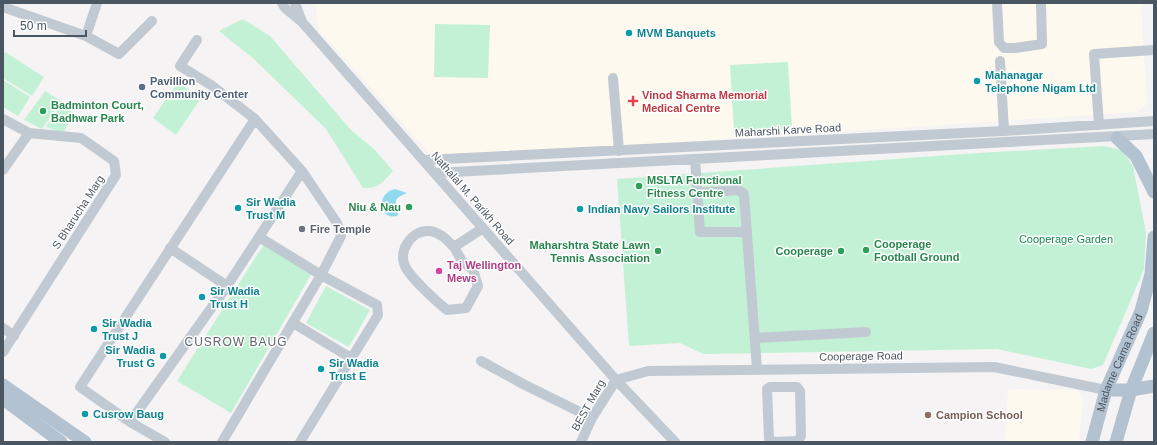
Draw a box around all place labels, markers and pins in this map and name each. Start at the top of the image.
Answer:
place label: MVM Banquets [637,27,716,39]
marker: MVM Banquets [624,28,634,38]
place label: Mahanagar Telephone Nigam Ltd [985,69,1096,94]
place label: Pavillion Community Center [150,75,249,100]
marker: Mahanagar Telephone Nigam Ltd [972,76,982,86]
marker: Pavillion Community Center [137,82,147,92]
place label: Vinod Sharma Memorial Medical Centre [642,89,767,114]
marker: Vinod Sharma Memorial Medical Centre [627,95,639,107]
place label: Badminton Court, Badhwar Park [51,99,144,124]
marker: Badminton Court, Badhwar Park [38,106,48,116]
place label: MSLTA Functional Fitness Centre [647,174,742,199]
marker: MSLTA Functional Fitness Centre [634,181,644,191]
place label: Sir Wadia Trust M [246,196,297,221]
place label: Niu & Nau [348,201,401,213]
marker: Niu & Nau [404,202,414,212]
marker: Sir Wadia Trust M [233,203,243,213]
place label: Indian Navy Sailors Institute [588,203,735,215]
marker: Indian Navy Sailors Institute [575,204,585,214]
place label: Fire Temple [310,223,371,235]
marker: Fire Temple [297,224,307,234]
place label: Cooperage Football Ground [874,238,960,263]
place label: Maharshtra State Lawn Tennis Association [530,239,650,264]
place label: Cooperage [776,245,833,257]
marker: Cooperage Football Ground [861,245,871,255]
marker: Maharshtra State Lawn Tennis Association [653,246,663,256]
marker: Cooperage [836,246,846,256]
place label: Taj Wellington Mews [447,259,521,284]
marker: Taj Wellington Mews [434,266,444,276]
place label: Sir Wadia Trust H [210,285,261,310]
marker: Sir Wadia Trust H [197,292,207,302]
place label: Sir Wadia Trust J [102,317,153,342]
marker: Sir Wadia Trust J [89,324,99,334]
place label: Sir Wadia Trust G [105,344,156,369]
marker: Sir Wadia Trust G [158,351,168,361]
place label: Sir Wadia Trust E [329,357,380,382]
marker: Sir Wadia Trust E [316,364,326,374]
place label: Cusrow Baug [93,408,164,420]
marker: Cusrow Baug [80,409,90,419]
place label: Campion School [936,409,1023,421]
marker: Campion School [923,410,933,420]

